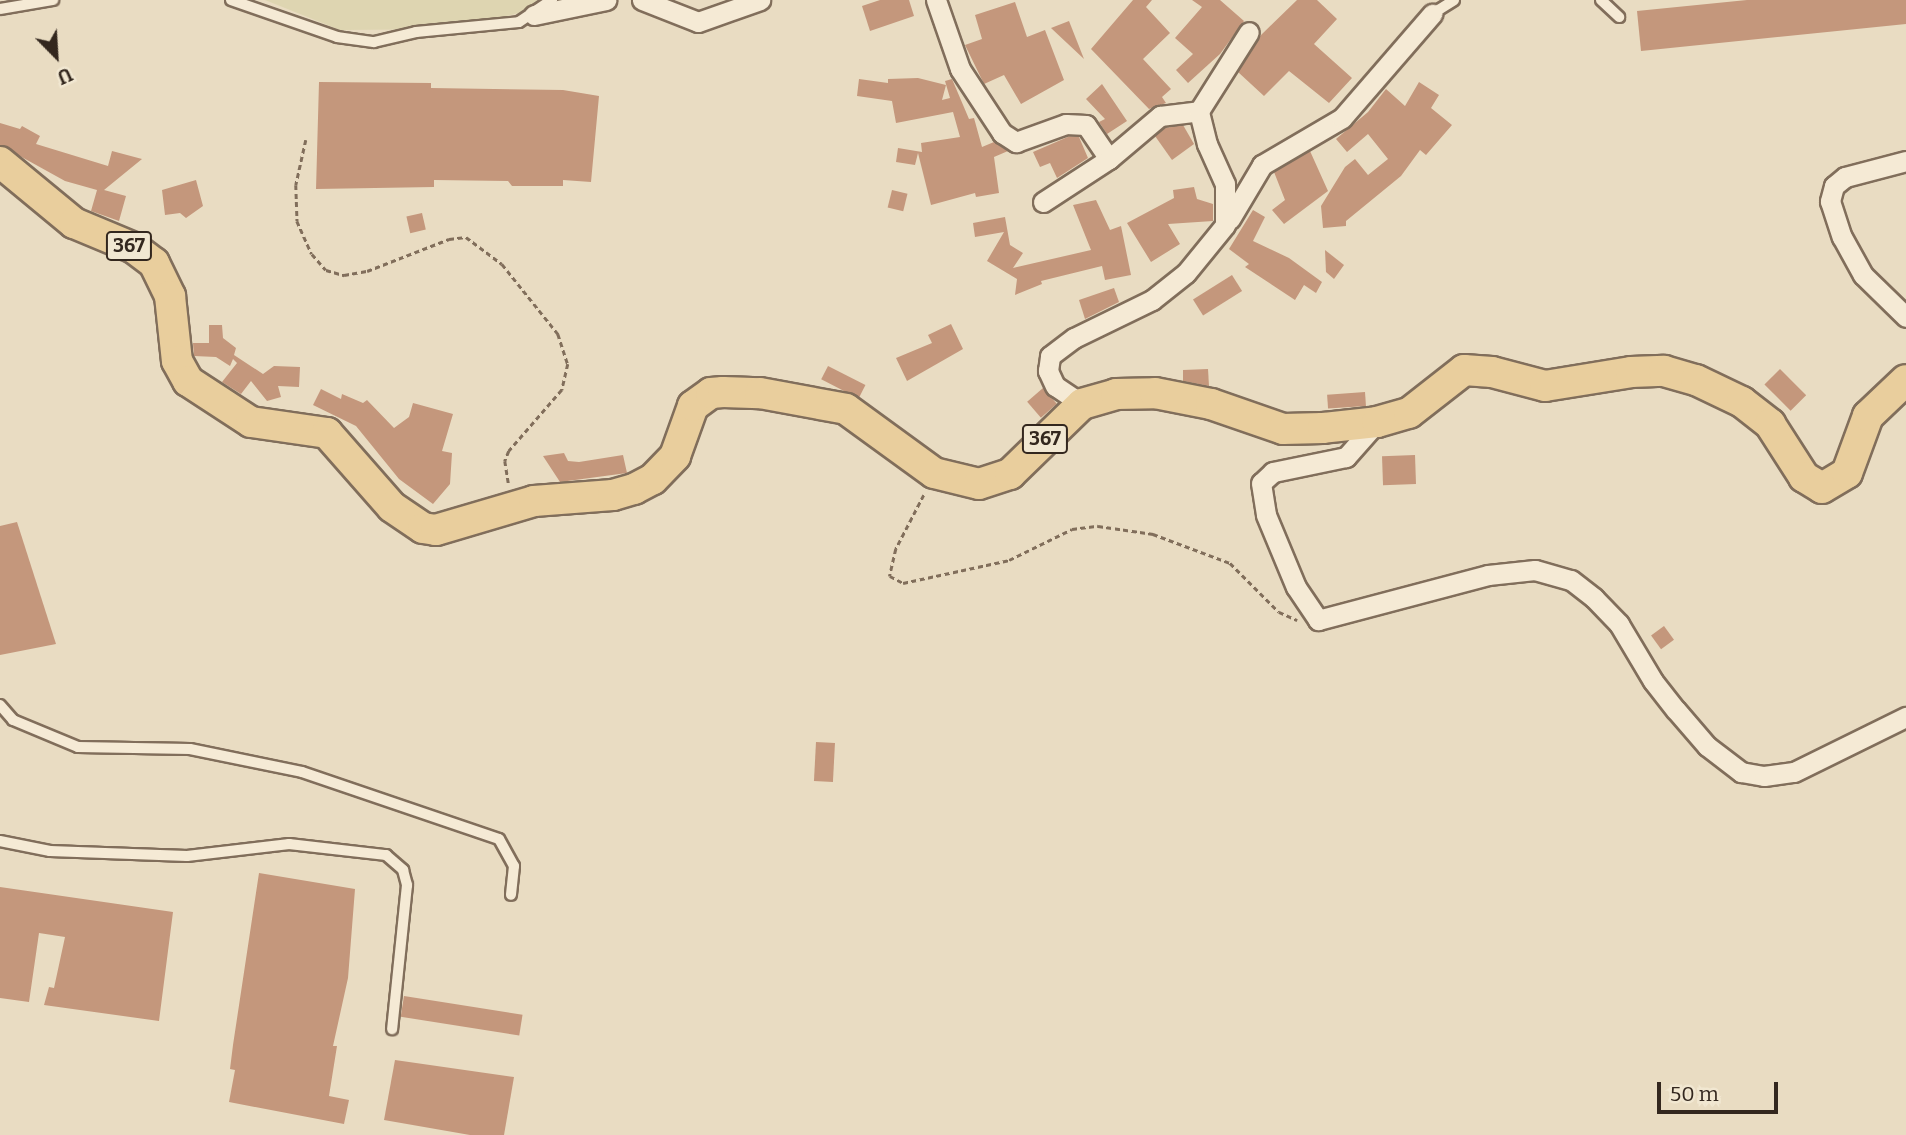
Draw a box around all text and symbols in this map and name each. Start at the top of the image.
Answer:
north arrow [21,21,91,91]
text: U [54,62,76,89]
road number: 367 [104,230,154,262]
road number: 367 [1020,424,1070,454]
scale bar [1661,1068,1782,1112]
text: 50 m [1670,1081,1719,1107]

